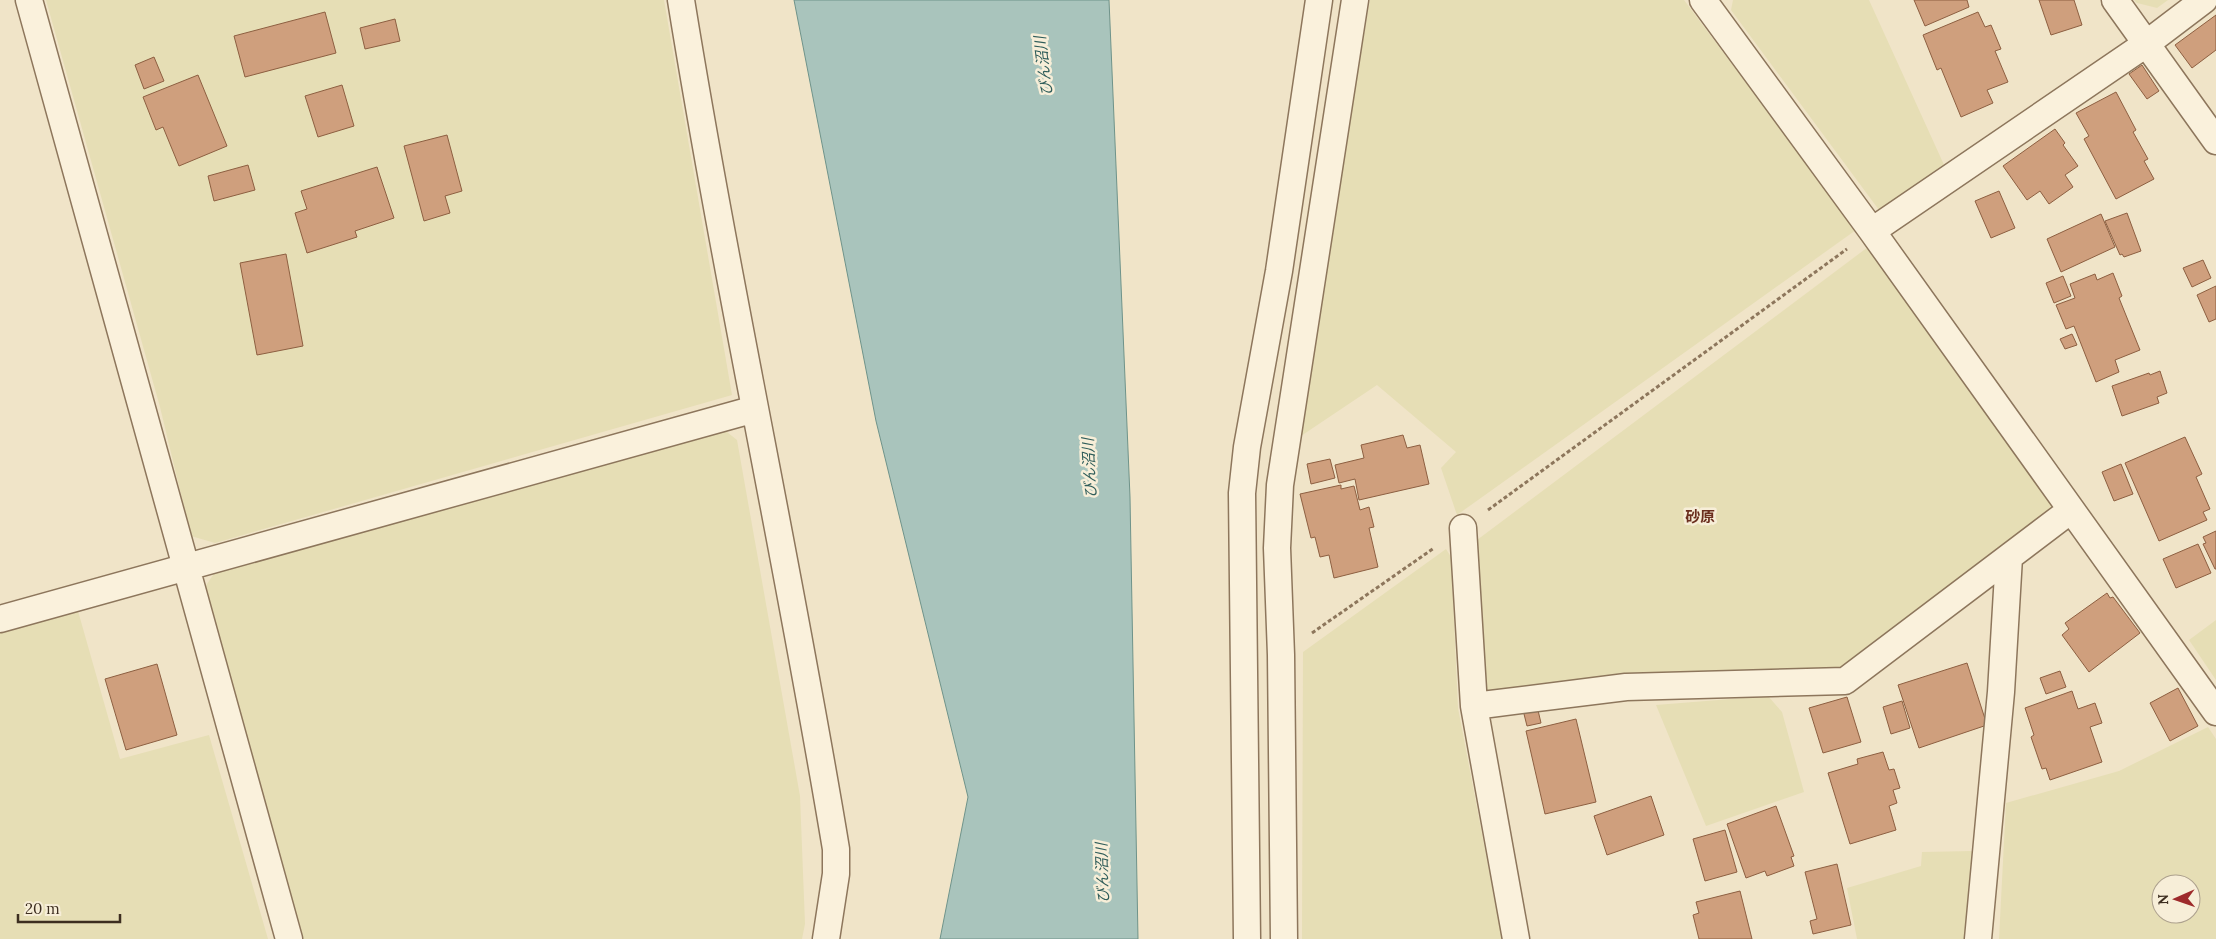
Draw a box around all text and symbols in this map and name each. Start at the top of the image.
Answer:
water label: びん沼川 [1030,33,1056,97]
water label: びん沼川 [1078,436,1100,498]
district label: 砂原 [1685,507,1715,526]
water label: びん沼川 [1091,841,1113,903]
north arrow [2151,874,2201,924]
scale bar [18,892,120,924]
text: N [2154,894,2172,905]
text: 20 m [25,899,60,918]

